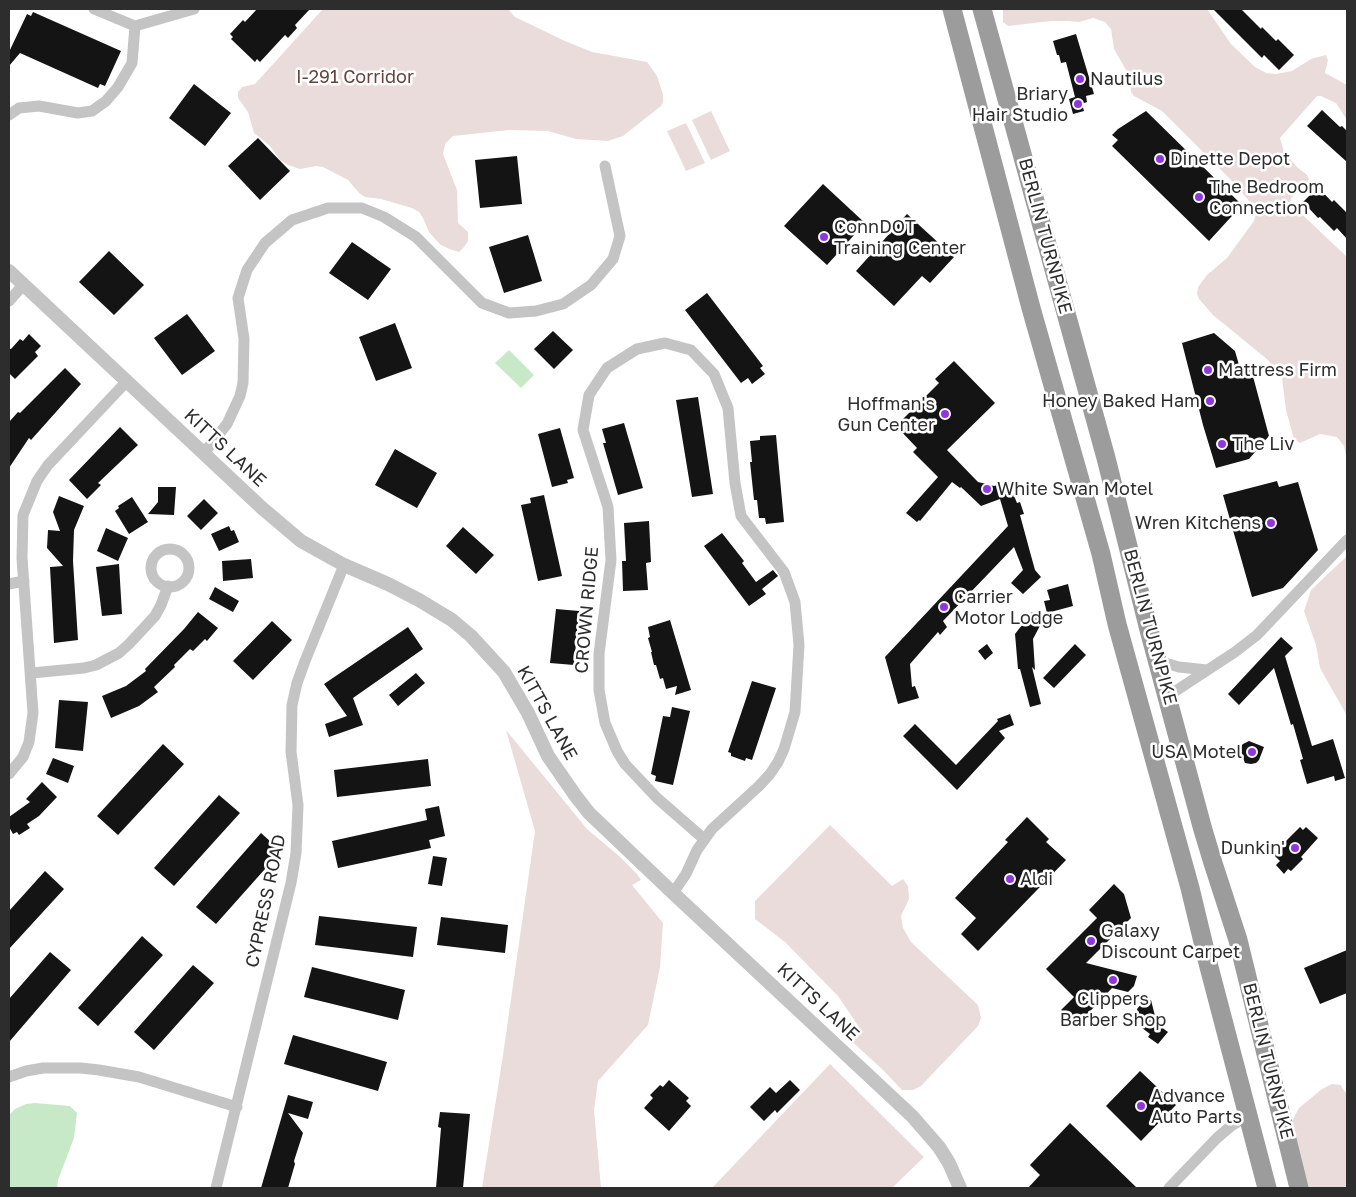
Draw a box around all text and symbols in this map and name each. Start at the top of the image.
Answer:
park label: I-291 Corridor [296,66,414,88]
place label: Nautilus [1090,68,1163,90]
marker: Nautilus [1074,73,1086,85]
place label: Briary Hair Studio [972,83,1068,126]
marker: Briary Hair Studio [1072,98,1084,110]
place label: Dinette Depot [1170,148,1290,170]
marker: Dinette Depot [1154,153,1166,165]
street label: BERLIN TURNPIKE [1014,156,1076,316]
place label: The Bedroom Connection [1209,176,1324,218]
marker: The Bedroom Connection [1193,191,1205,203]
place label: ConnDOT Training Center [834,216,966,258]
marker: ConnDOT Training Center [818,231,830,243]
place label: Mattress Firm [1218,359,1337,381]
marker: Mattress Firm [1202,364,1214,376]
place label: Honey Baked Ham [1042,390,1200,412]
place label: Hoffman's Gun Center [838,393,935,436]
marker: Honey Baked Ham [1204,395,1216,407]
street label: KITTS LANE [179,404,271,492]
marker: Hoffman's Gun Center [939,408,951,420]
place label: The Liv [1232,433,1294,455]
marker: The Liv [1216,438,1228,450]
place label: White Swan Motel [997,478,1153,500]
marker: White Swan Motel [981,483,993,495]
place label: Wren Kitchens [1135,512,1261,534]
marker: Wren Kitchens [1265,517,1277,529]
street label: CROWN RIDGE [571,546,603,674]
street label: BERLIN TURNPIKE [1119,547,1181,707]
place label: Carrier Motor Lodge [954,586,1063,628]
marker: Carrier Motor Lodge [938,601,950,613]
street label: KITTS LANE [512,662,582,764]
place label: USA Motel [1151,741,1242,763]
marker: USA Motel [1246,746,1258,758]
street label: CYPRESS ROAD [241,832,291,970]
place label: Dunkin' [1221,837,1285,859]
marker: Dunkin' [1289,842,1301,854]
place label: Aldi [1020,868,1053,890]
marker: Aldi [1004,873,1016,885]
place label: Galaxy Discount Carpet [1101,920,1240,962]
marker: Galaxy Discount Carpet [1085,935,1097,947]
street label: KITTS LANE [772,958,864,1046]
marker: Clippers Barber Shop [1107,974,1119,986]
street label: BERLIN TURNPIKE [1238,981,1298,1141]
place label: Clippers Barber Shop [1060,988,1166,1030]
place label: Advance Auto Parts [1151,1085,1242,1128]
marker: Advance Auto Parts [1135,1100,1147,1112]

